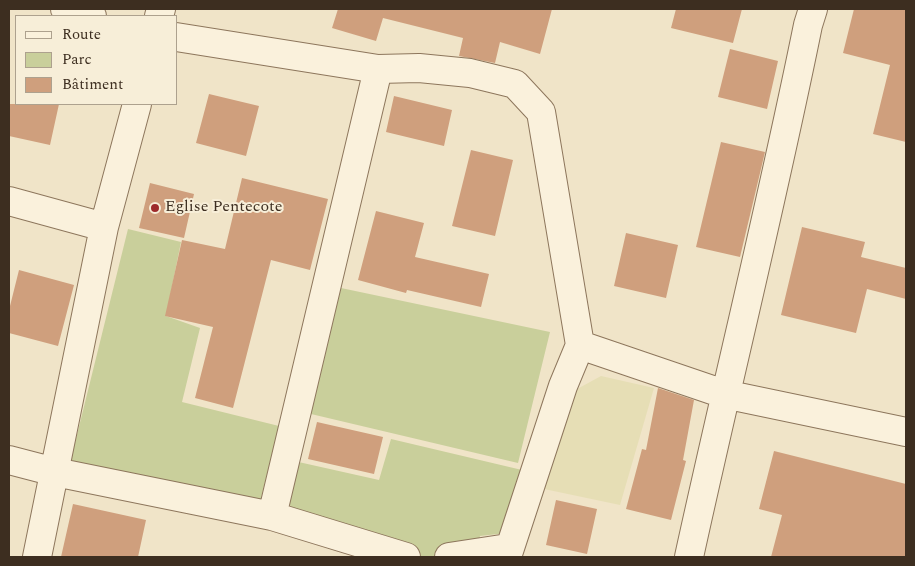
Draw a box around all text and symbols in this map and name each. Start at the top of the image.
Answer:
legend [15,15,178,105]
text: Route [62,23,101,46]
text: Parc [62,48,92,71]
text: Bâtiment [62,73,123,96]
place label: Eglise Pentecote [165,198,282,218]
marker: Eglise Pentecote [149,202,161,214]

